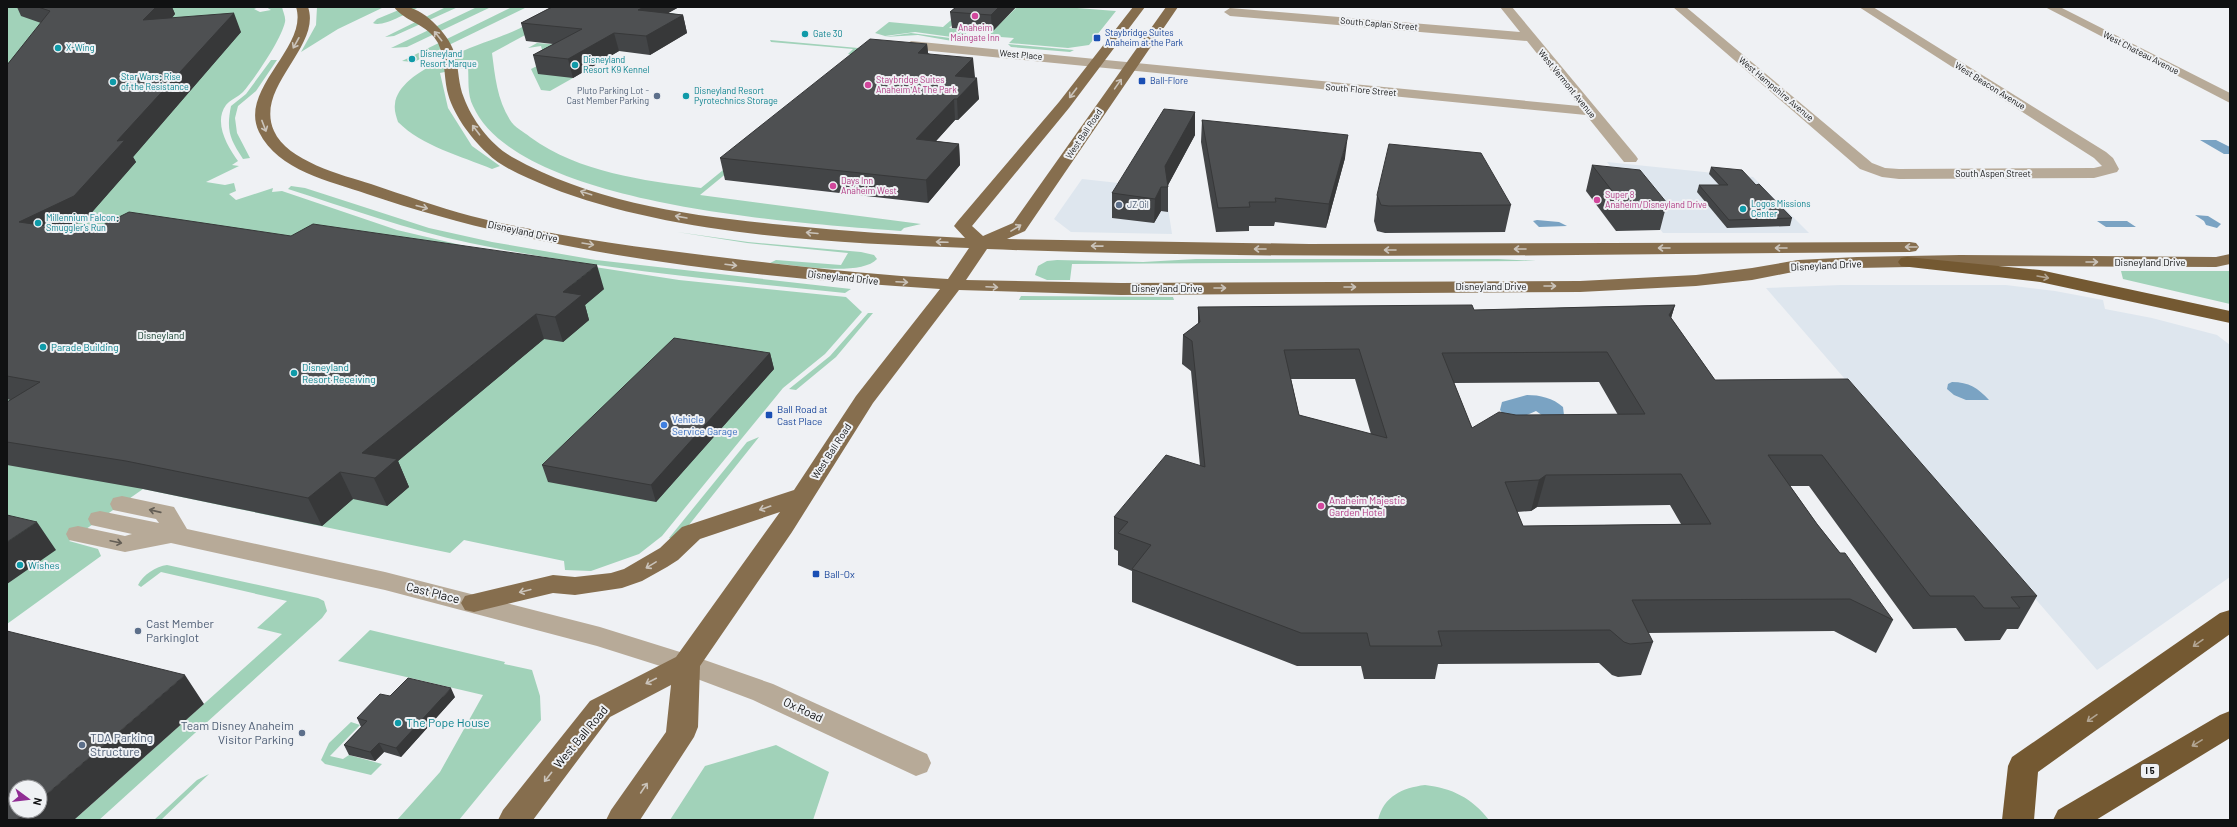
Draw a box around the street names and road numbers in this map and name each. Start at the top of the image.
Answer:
street label: South Caplan Street [1340,15,1418,32]
street label: West Chateau Avenue [2101,29,2181,77]
street label: West Place [999,47,1043,62]
street label: West Vermont Avenue [1536,47,1599,120]
street label: West Hampshire Avenue [1737,54,1816,123]
street label: West Beacon Avenue [1953,59,2028,112]
street label: South Flore Street [1325,81,1397,98]
street label: West Ball Road [1063,107,1104,161]
street label: South Aspen Street [1955,168,2031,179]
street label: Disneyland Drive [487,218,559,244]
street label: Disneyland Drive [2114,256,2186,268]
street label: Disneyland Drive [1790,257,1862,273]
street label: Disneyland Drive [807,267,879,287]
street label: Disneyland Drive [1455,280,1527,292]
street label: Disneyland Drive [1131,282,1203,294]
street label: West Ball Road [809,421,853,481]
street label: Cast Place [405,579,461,605]
street label: Ox Road [781,694,825,724]
street label: West Ball Road [550,702,610,770]
road number: I 5 [2141,764,2159,778]

